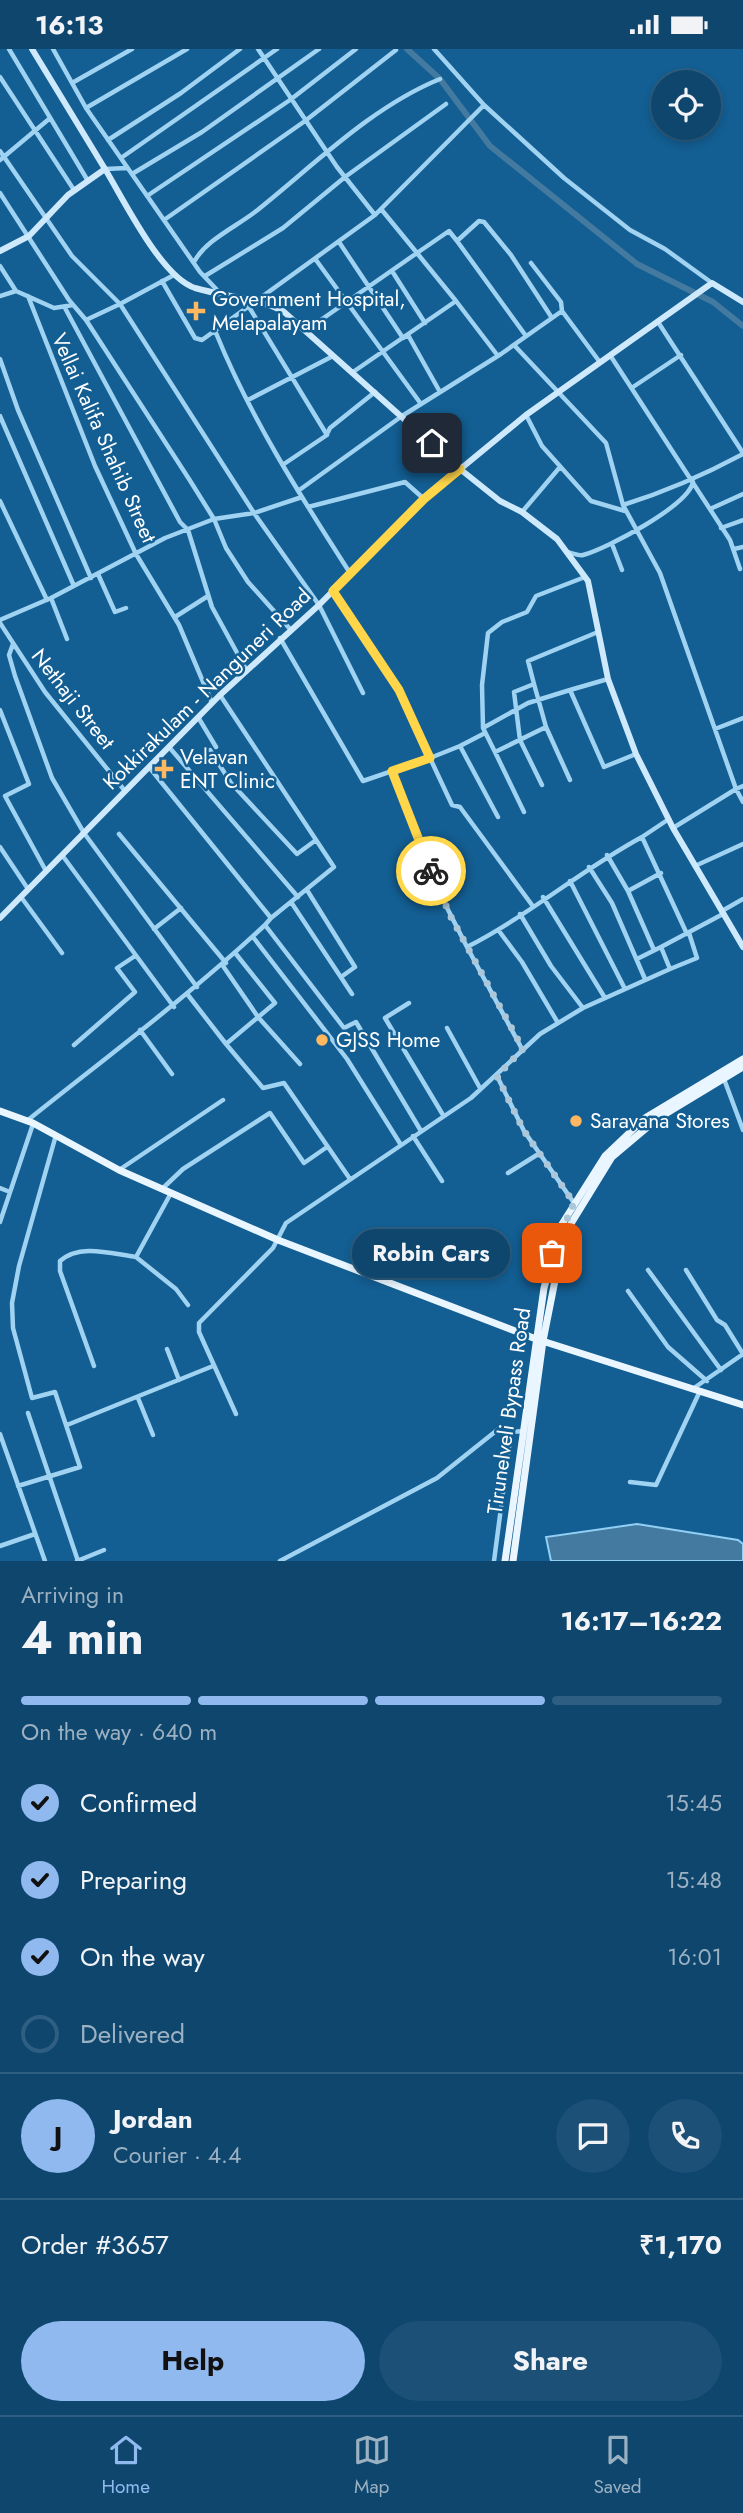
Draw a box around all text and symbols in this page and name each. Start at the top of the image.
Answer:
text: 16:13 [35,6,103,44]
map controls [651,70,721,140]
button: locate [651,70,721,140]
place label: Government Hospital, Melapalayam [212,284,406,338]
marker: Government Hospital, Melapalayam [186,301,206,321]
street label: Vellai Kalifa Shahib Street [44,328,164,548]
pin [402,413,462,473]
icon: home [413,424,451,462]
street label: Kokkirakulam - Nanguneri Road [96,581,318,797]
street label: Nethaji Street [24,642,122,756]
place label: Velavan ENT Clinic [180,742,275,796]
marker: Velavan ENT Clinic [154,759,174,779]
courier [396,836,466,906]
icon: bike [412,852,450,890]
place label: GJSS Home [336,1025,440,1055]
marker: GJSS Home [314,1032,330,1048]
place label: Saravana Stores [590,1106,730,1136]
marker: Saravana Stores [568,1113,584,1129]
pin [522,1223,582,1283]
callout: Robin Cars [352,1229,510,1277]
icon: bag [533,1234,571,1272]
text: Robin Cars [372,1236,490,1270]
street label: Tirunelveli Bypass Road [480,1306,538,1516]
text: Arriving in [21,1578,124,1612]
text: 16:17–16:22 [561,1602,722,1640]
text: 4 min [21,1605,144,1671]
text: On the way · 640 m [21,1715,217,1749]
icon: check [21,1784,59,1822]
text: Confirmed [80,1784,197,1822]
text: 15:45 [665,1786,722,1820]
icon: check [21,1861,59,1899]
text: Preparing [80,1861,187,1899]
text: 15:48 [666,1863,722,1897]
icon: check [21,1938,59,1976]
text: On the way [80,1938,205,1976]
text: 16:01 [667,1940,722,1974]
text: Delivered [80,2015,185,2053]
button: chat [556,2099,630,2173]
button: phone [648,2099,722,2173]
text: Jordan [113,2100,193,2138]
text: J [54,2117,62,2155]
text: Courier · 4.4 [113,2138,241,2172]
text: Order #3657 [21,2226,169,2264]
text: ₹1,170 [639,2226,722,2264]
button: Help [21,2321,365,2401]
button: Share [379,2321,722,2401]
tab: Home [101,2431,150,2500]
tab: Map [353,2431,391,2500]
tab: Saved [593,2431,642,2500]

